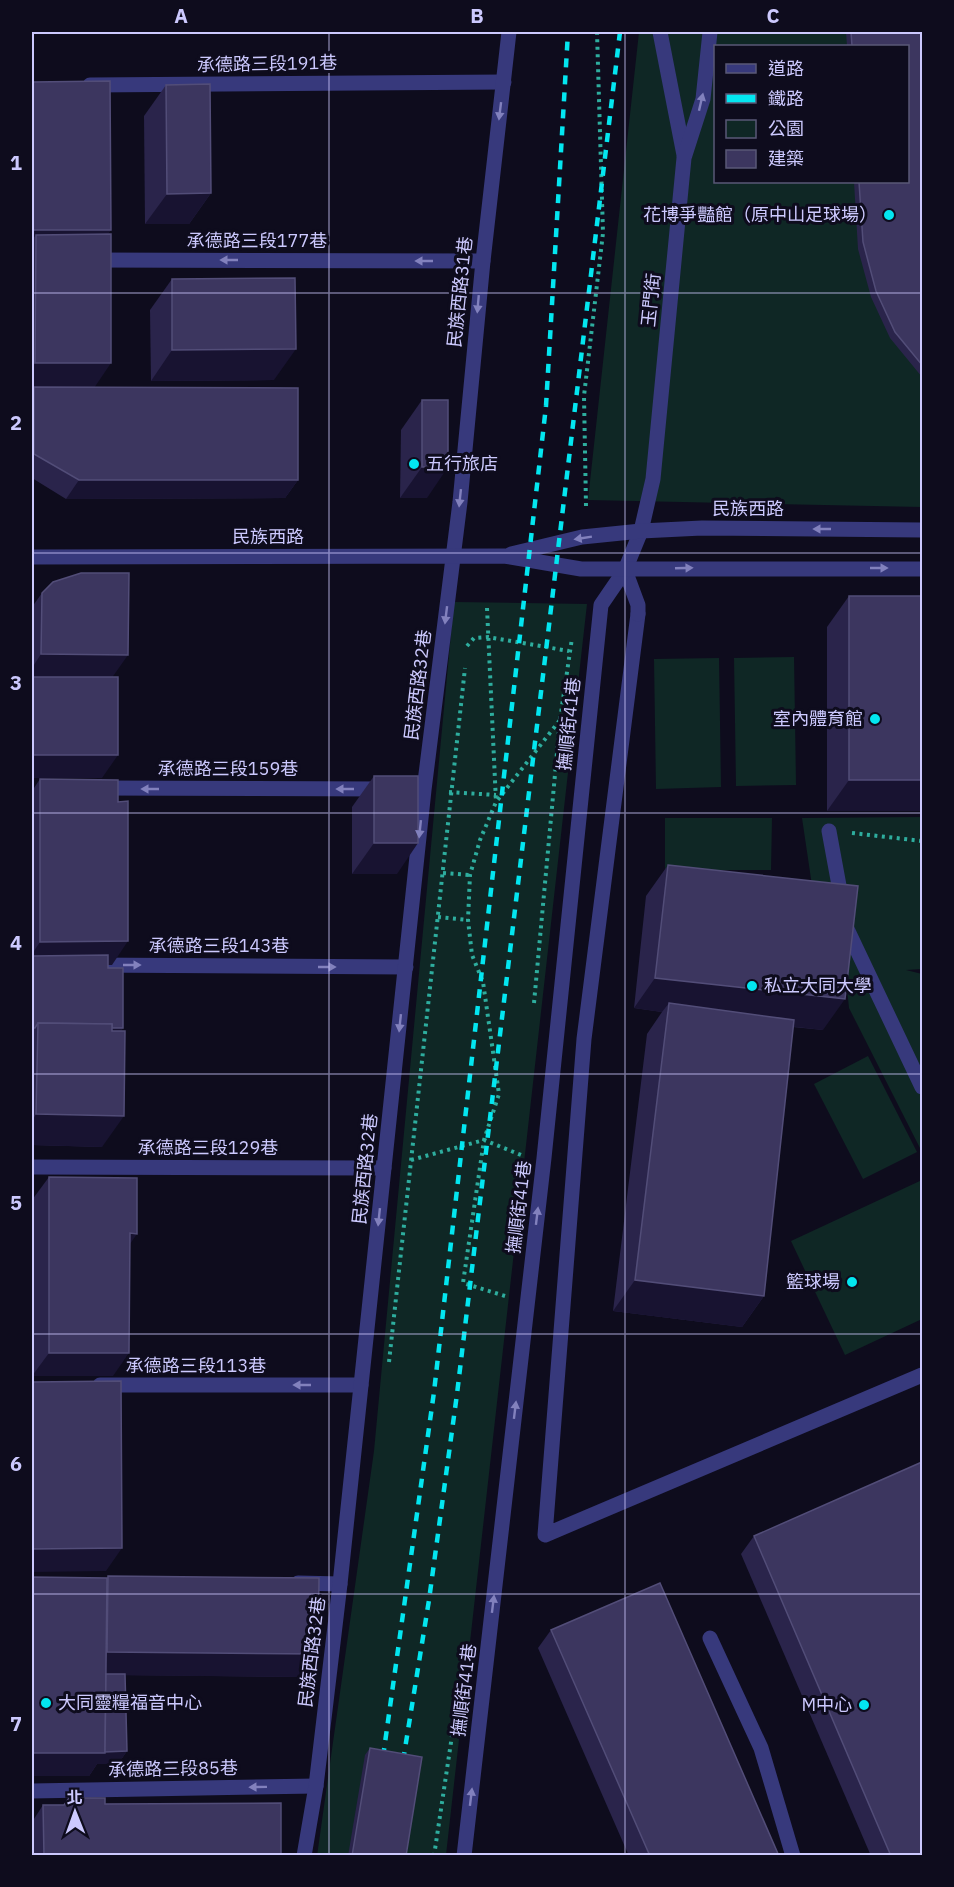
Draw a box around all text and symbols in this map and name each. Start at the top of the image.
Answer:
text: A [174,2,188,29]
text: B [470,2,484,29]
text: C [766,2,780,29]
legend [714,45,909,183]
street label: 承德路三段191巷 [197,51,337,76]
text: 道路 [768,57,804,80]
text: 鐵路 [768,87,804,110]
one-way arrow [697,93,707,111]
one-way arrow [495,101,505,120]
text: 公園 [768,117,804,140]
text: 建築 [768,147,804,170]
text: 1 [10,149,22,176]
place label: 花博爭豔館（原中山足球場） [643,203,877,226]
marker: 花博爭豔館（原中山足球場） [882,208,896,222]
street label: 承德路三段177巷 [187,229,327,252]
street label: 民族西路31巷 [442,235,477,349]
one-way arrow [220,255,239,265]
one-way arrow [415,256,434,266]
street label: 玉門街 [636,272,665,328]
one-way arrow [473,295,483,314]
text: 2 [10,409,22,436]
place label: 五行旅店 [426,452,498,475]
marker: 五行旅店 [407,457,421,471]
one-way arrow [455,489,465,508]
street label: 民族西路 [712,497,784,520]
one-way arrow [813,524,832,534]
street label: 民族西路 [232,525,304,548]
one-way arrow [574,533,593,542]
one-way arrow [674,563,693,572]
one-way arrow [869,563,888,573]
one-way arrow [441,605,451,624]
street label: 民族西路32巷 [399,628,436,742]
text: 3 [10,669,22,696]
street label: 撫順街41巷 [552,676,585,772]
place label: 室內體育館 [773,707,863,730]
marker: 室內體育館 [868,712,882,726]
street label: 承德路三段159巷 [158,757,298,780]
one-way arrow [140,784,159,794]
one-way arrow [335,784,354,794]
one-way arrow [415,819,425,838]
text: 4 [10,929,22,956]
street label: 承德路三段143巷 [149,934,289,957]
one-way arrow [122,960,141,970]
one-way arrow [317,962,336,971]
place label: 私立大同大學 [764,974,872,997]
marker: 私立大同大學 [745,979,759,993]
one-way arrow [395,1013,405,1032]
street label: 民族西路32巷 [347,1112,382,1226]
street label: 承德路三段129巷 [138,1136,278,1159]
street label: 撫順街41巷 [501,1159,536,1255]
text: 5 [10,1189,22,1216]
one-way arrow [374,1207,384,1226]
one-way arrow [533,1207,542,1226]
place label: 籃球場 [786,1270,840,1293]
marker: 籃球場 [845,1275,859,1289]
street label: 承德路三段113巷 [126,1354,266,1377]
one-way arrow [293,1380,312,1390]
one-way arrow [510,1400,520,1419]
text: 6 [10,1450,22,1477]
one-way arrow [488,1594,498,1613]
street label: 民族西路32巷 [293,1595,330,1709]
street label: 撫順街41巷 [446,1642,481,1738]
place label: 大同靈糧福音中心 [58,1691,202,1714]
place label: M中心 [801,1693,852,1716]
marker: 大同靈糧福音中心 [39,1696,53,1710]
marker: M中心 [857,1698,871,1712]
text: 7 [10,1710,22,1737]
street label: 承德路三段85巷 [108,1756,238,1781]
north arrow [45,1782,105,1842]
one-way arrow [248,1782,267,1791]
text: 北 [67,1787,83,1807]
one-way arrow [466,1788,476,1807]

